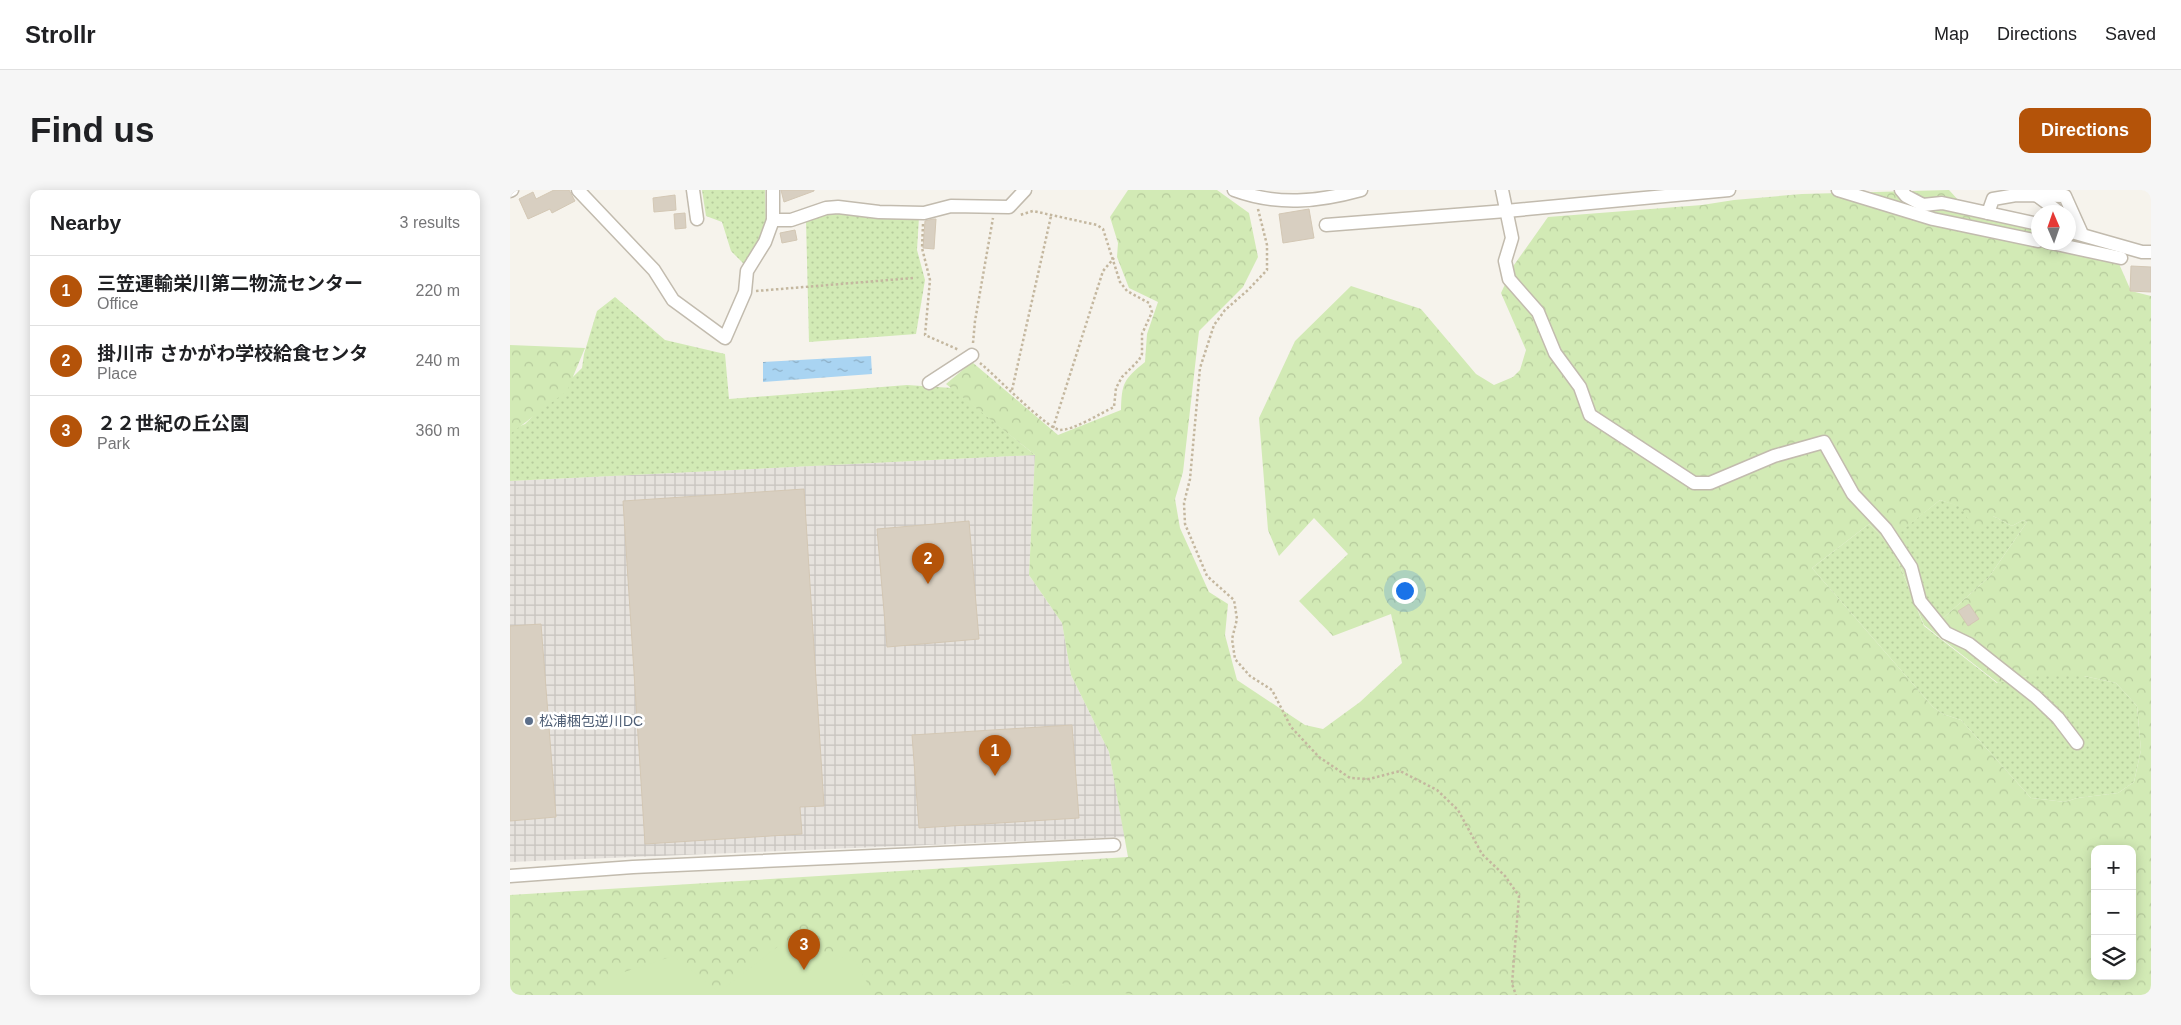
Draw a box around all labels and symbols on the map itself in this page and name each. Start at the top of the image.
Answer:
north arrow [2031,205,2076,250]
pin: 2 [912,543,944,584]
your location [1392,578,1418,604]
place label: 松浦梱包逆川DC [539,713,643,729]
marker: 松浦梱包逆川DC [523,715,535,727]
pin: 1 [979,735,1011,776]
pin: 3 [788,929,820,970]

